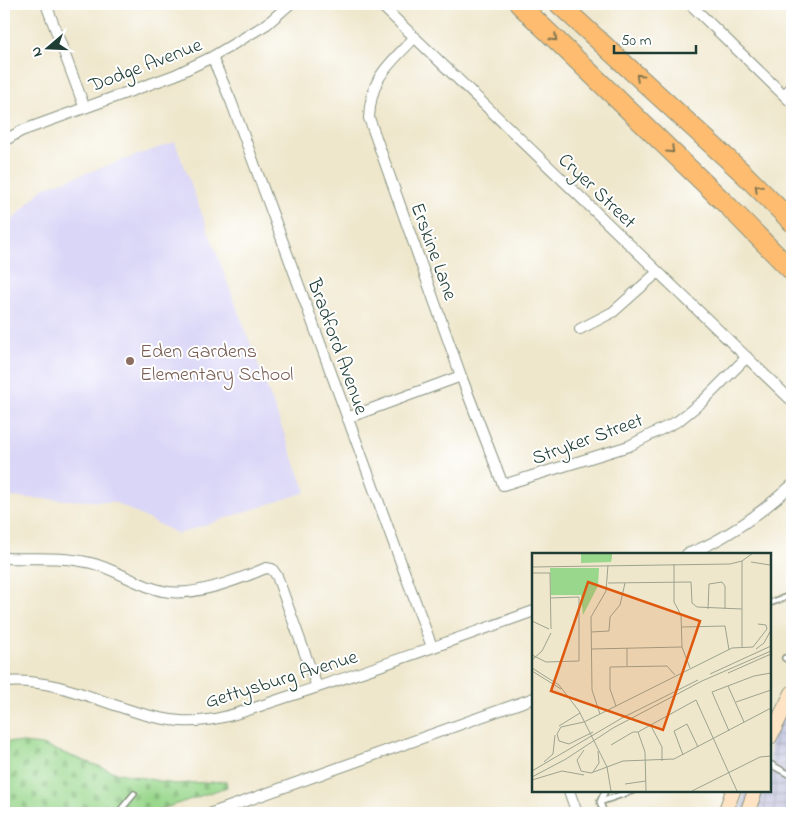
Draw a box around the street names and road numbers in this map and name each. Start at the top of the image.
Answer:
street label: Dodge Avenue [84,31,207,103]
street label: Cryer Street [551,147,642,237]
street label: Erskine Lane [402,199,464,305]
street label: Bradford Avenue [298,274,375,419]
street label: Stryker Street [528,407,648,474]
street label: Gettysburg Avenue [202,643,362,718]

